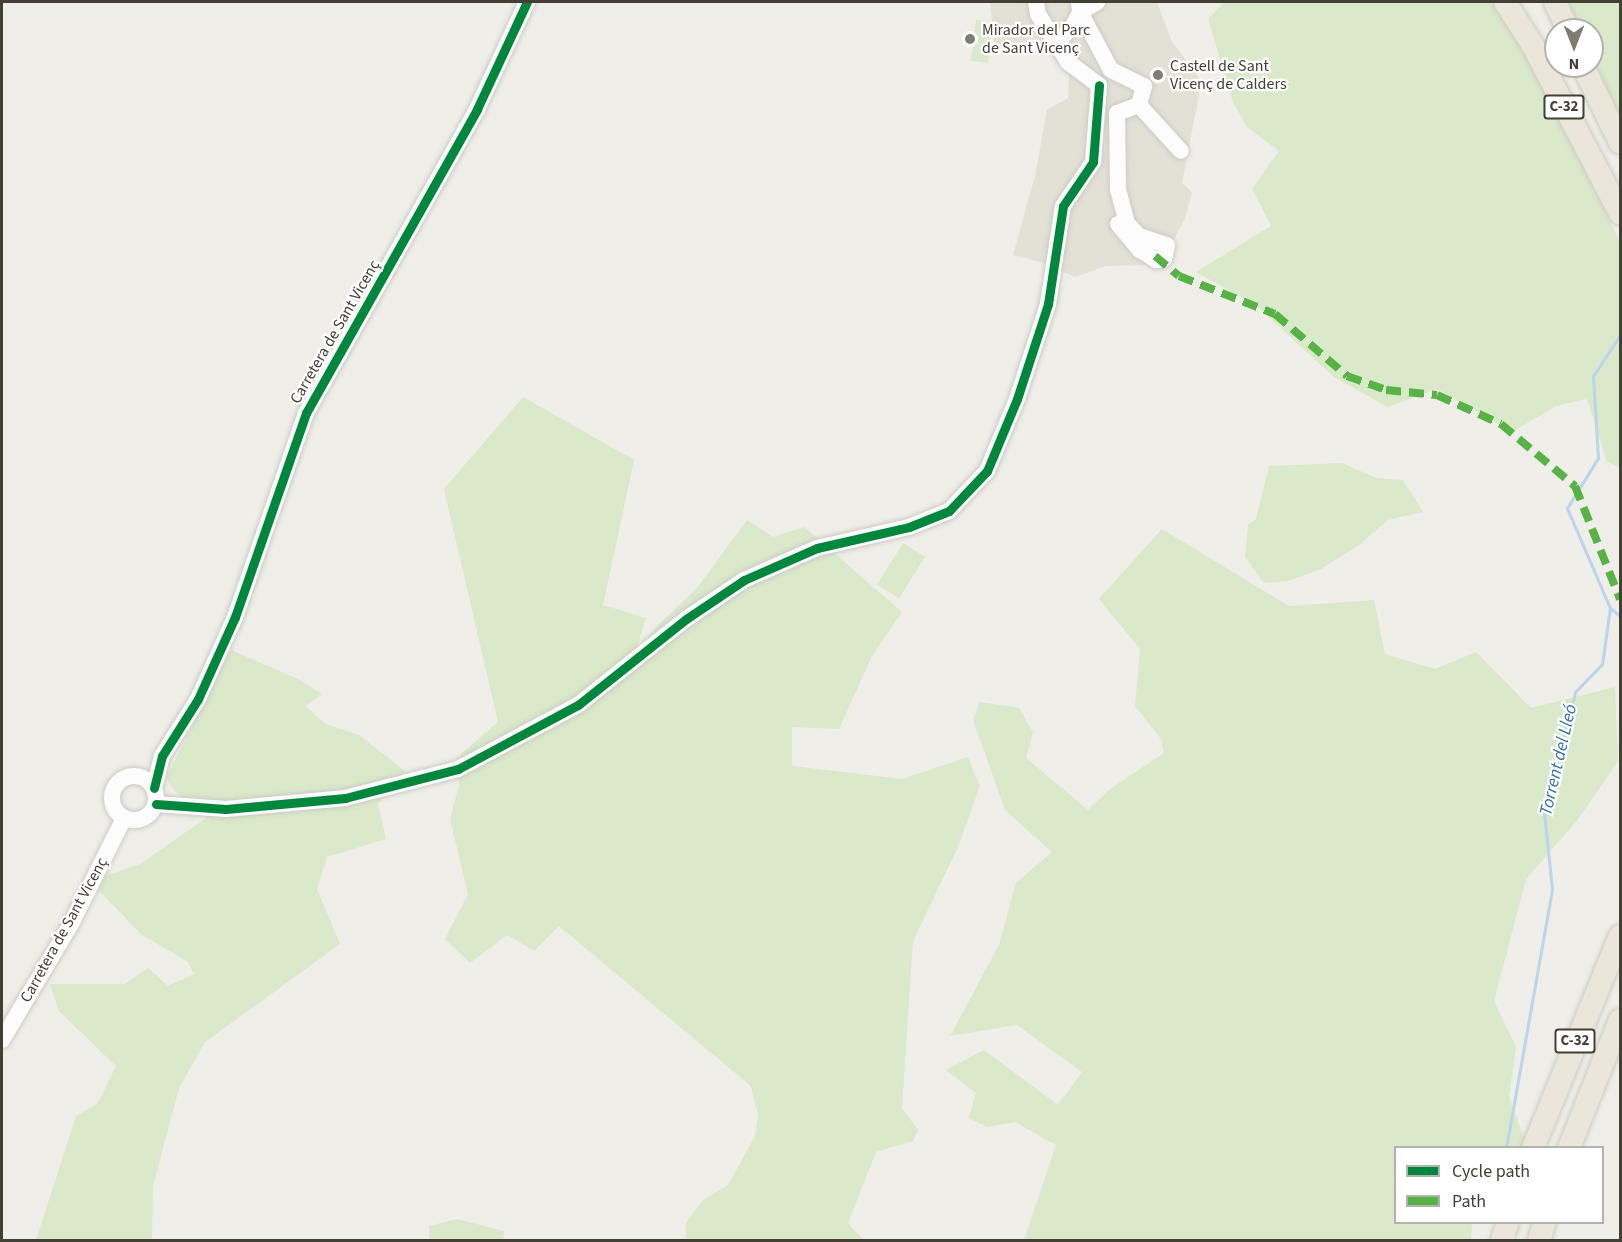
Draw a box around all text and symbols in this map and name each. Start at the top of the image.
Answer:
north arrow [1544,18,1604,78]
place label: Mirador del Parc de Sant Vicenç [982,20,1090,58]
marker: Mirador del Parc de Sant Vicenç [963,32,977,46]
text: N [1569,53,1579,75]
place label: Castell de Sant Vicenç de Calders [1170,56,1287,94]
marker: Castell de Sant Vicenç de Calders [1151,68,1165,82]
road number: C-32 [1543,95,1585,119]
street label: Carretera de Sant Vicenç [286,257,384,407]
water label: Torrent del Lleó [1536,702,1582,818]
street label: Carretera de Sant Vicenç [16,854,112,1006]
road number: C-32 [1554,1029,1596,1053]
legend [1394,1146,1604,1224]
text: Cycle path [1452,1159,1530,1184]
text: Path [1452,1189,1486,1214]

